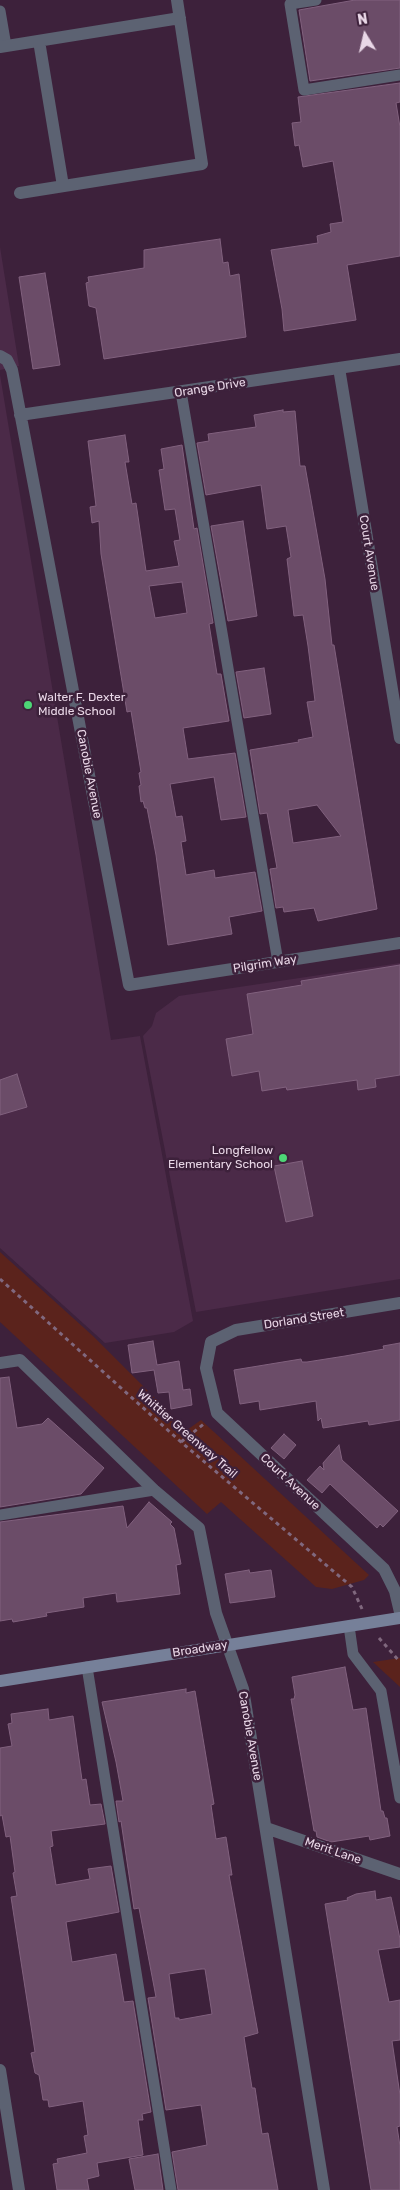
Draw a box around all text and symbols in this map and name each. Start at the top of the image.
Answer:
north arrow [340,10,390,60]
text: N [356,11,369,29]
street label: Orange Drive [173,375,247,401]
street label: Court Avenue [356,514,382,592]
place label: Walter F. Dexter Middle School [38,691,125,719]
marker: Walter F. Dexter Middle School [22,699,34,711]
street label: Canobie Avenue [73,728,105,820]
street label: Pilgrim Way [232,952,298,976]
place label: Longfellow Elementary School [168,1144,273,1172]
marker: Longfellow Elementary School [277,1152,289,1164]
street label: Dorland Street [263,1306,345,1332]
street label: Whittier Greenway Trail [134,1387,240,1481]
street label: Court Avenue [257,1451,323,1513]
street label: Broadway [171,1638,229,1660]
street label: Canobie Avenue [235,1690,265,1782]
street label: Merit Lane [303,1835,363,1867]

